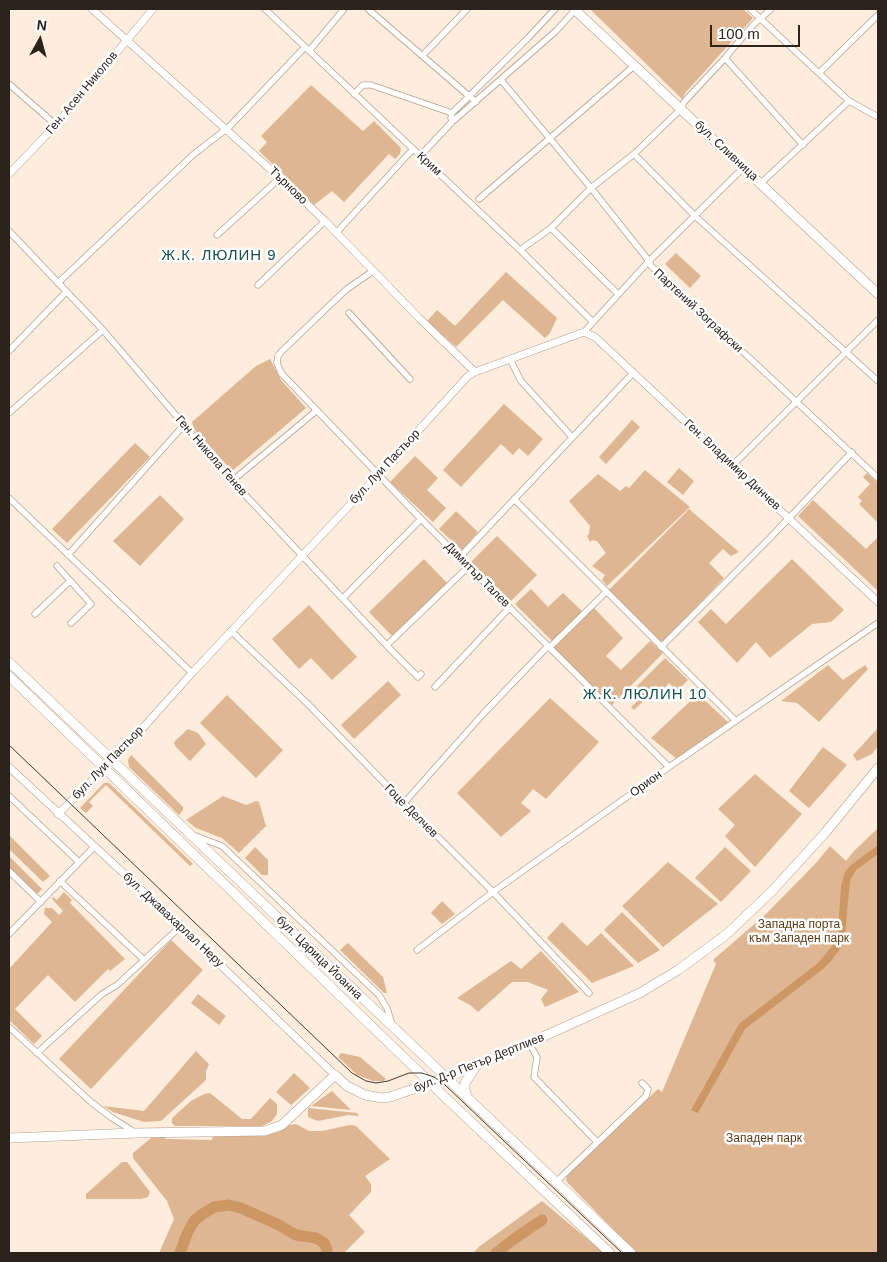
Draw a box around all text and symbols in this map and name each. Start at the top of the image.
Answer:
north arrow [15,15,65,65]
scale bar [712,15,802,47]
text: N [36,17,48,34]
text: 100 m [718,25,760,42]
street label: Ген. Асен Николов [43,49,121,137]
street label: бул. Сливница [691,118,761,184]
street label: Крим [414,149,444,179]
street label: Търново [266,164,310,208]
district label: Ж.К. ЛЮЛИН 9 [160,247,278,265]
street label: Партений Зографски [650,266,746,356]
street label: Ген. Никола Генев [172,413,250,499]
street label: Ген. Владимир Динчев [681,417,783,513]
street label: бул. Луи Пастьор [347,427,423,507]
street label: Димитър Талев [441,539,513,611]
district label: Ж.К. ЛЮЛИН 10 [581,686,709,704]
street label: бул. Луи Пастьор [69,723,147,803]
street label: Орион [627,768,665,800]
street label: Гоце Делчев [381,781,441,841]
street label: бул. Джавахарлал Неру [120,870,226,970]
street label: бул. Царица Йоанна [273,913,365,1003]
park label: Западна порта към Западен парк [749,918,849,946]
street label: бул. Д-р Петър Дертлиев [412,1030,546,1096]
park label: Западен парк [726,1132,802,1146]

